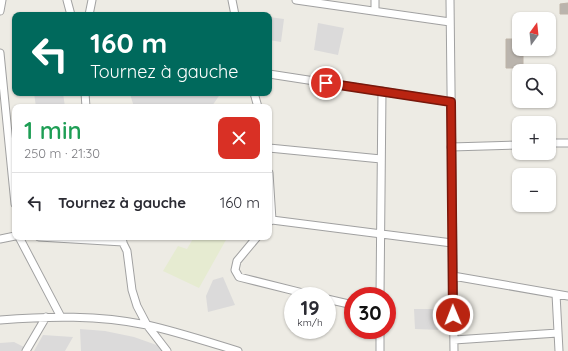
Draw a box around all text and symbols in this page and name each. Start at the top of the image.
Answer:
north arrow [512,12,556,56]
map controls [512,12,556,212]
text: 160 m [90,25,167,60]
icon: left [24,28,76,80]
text: Tournez à gauche [90,60,239,83]
button: search [512,64,556,108]
pin [309,66,343,100]
icon: arrive [315,72,337,94]
text: 1 min [24,115,82,145]
button: + [512,116,556,160]
button: close [218,117,260,159]
text: 250 m · 21:30 [24,145,100,161]
button: − [512,168,556,212]
icon: left [24,192,46,214]
text: Tournez à gauche [58,193,186,212]
text: 160 m [220,193,260,212]
speed limit sign: 30 [344,287,396,339]
position arrow [432,294,474,336]
text: 19 [300,295,320,320]
text: km/h [297,316,323,329]

